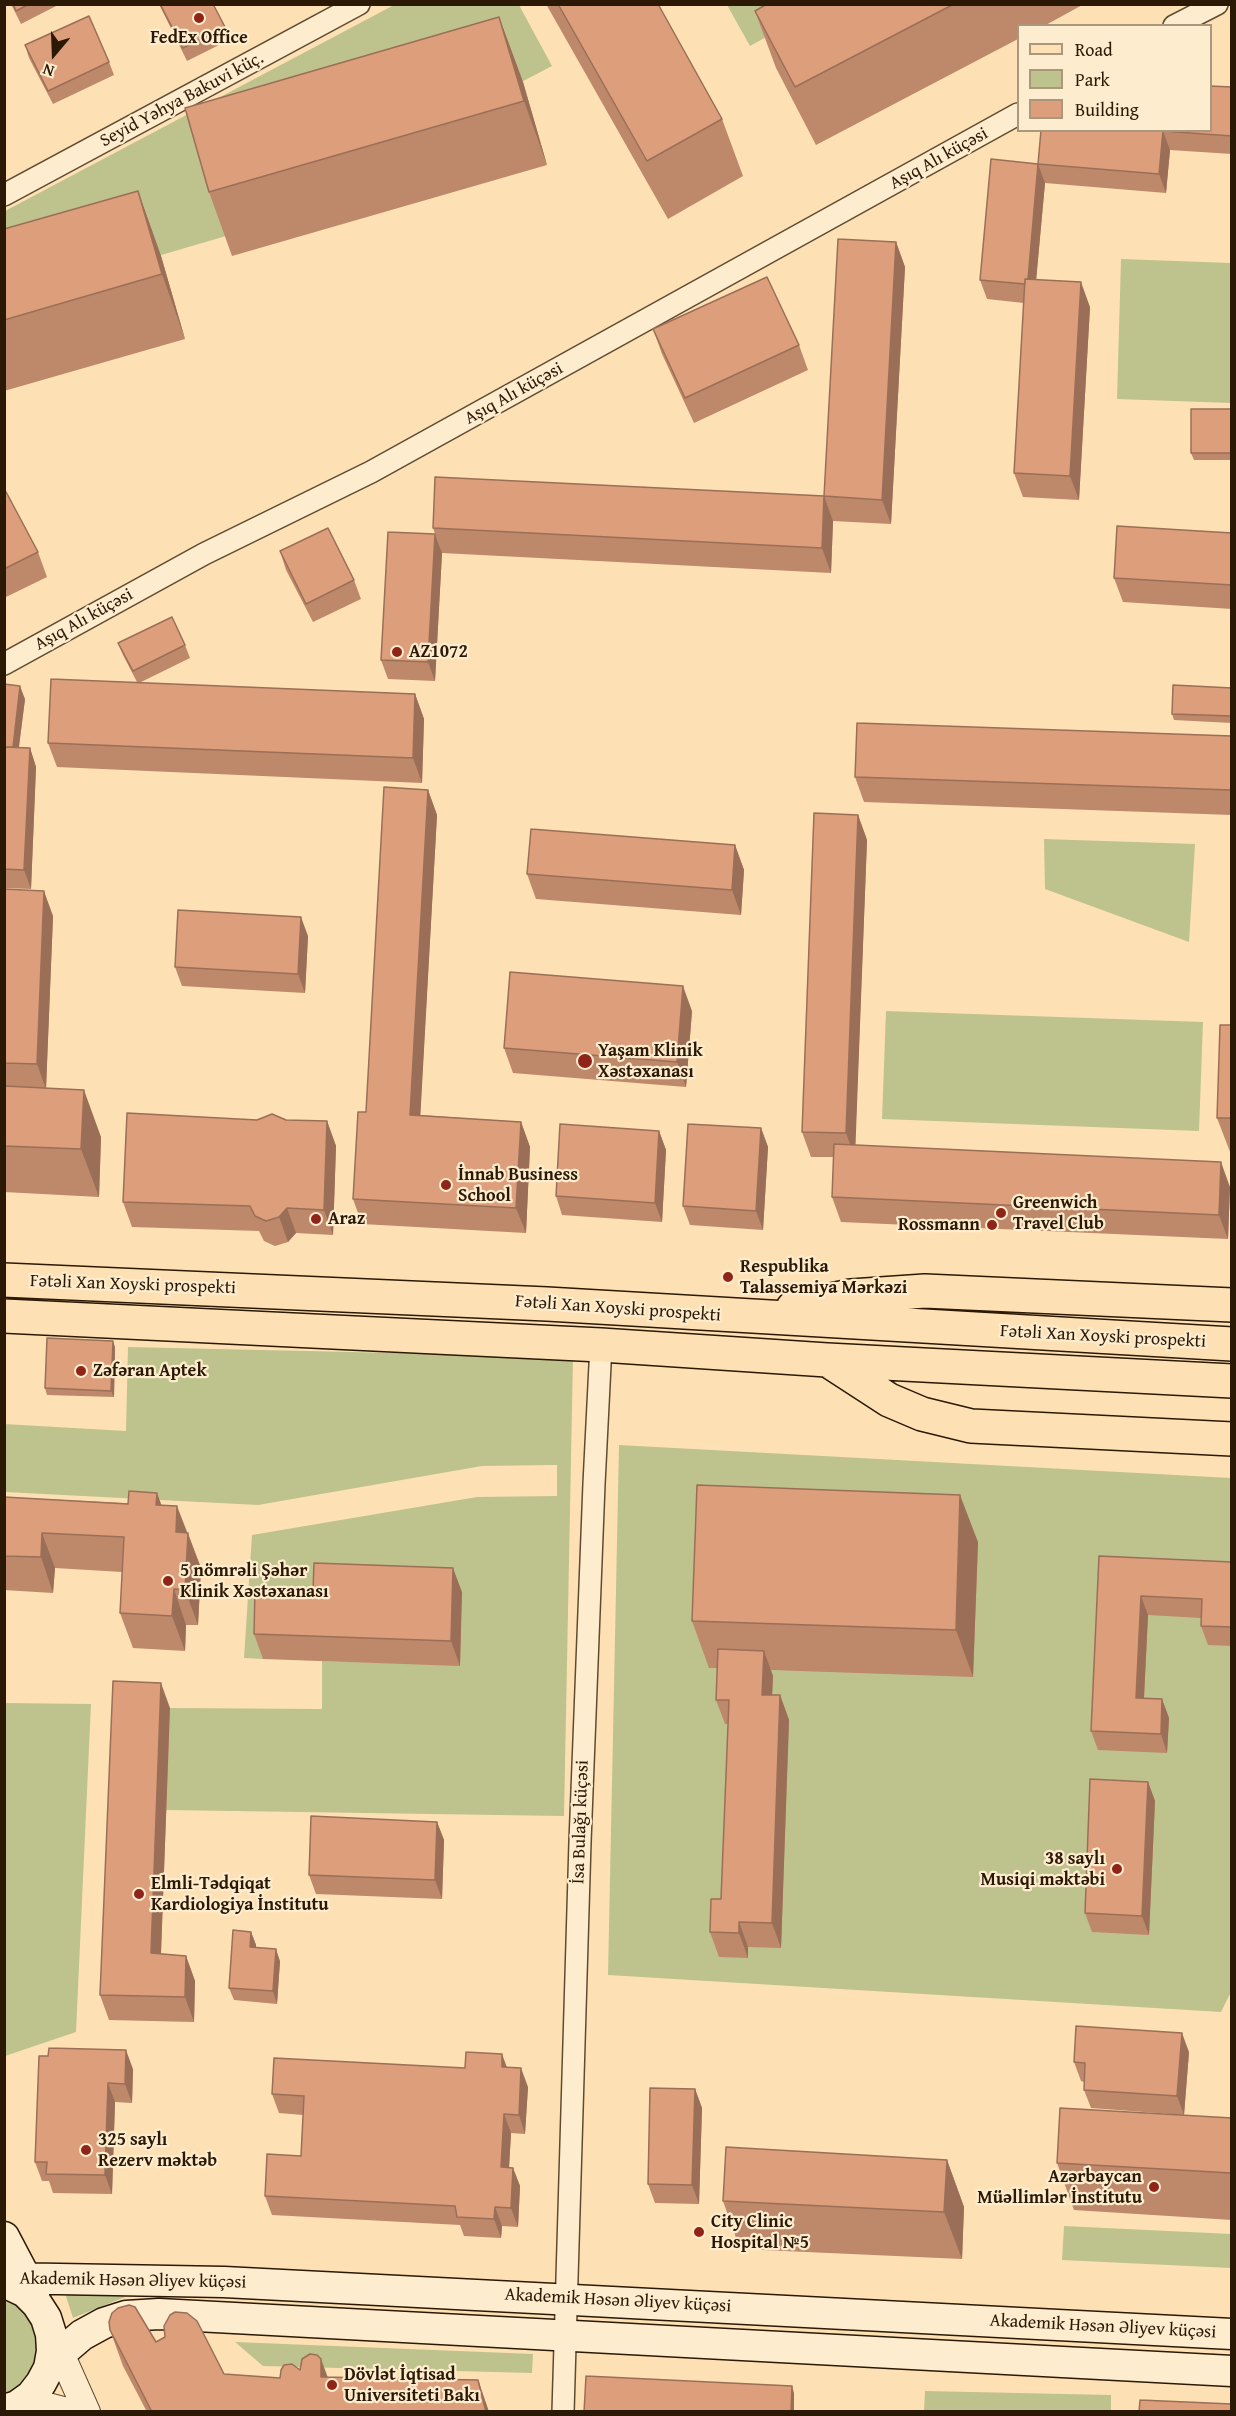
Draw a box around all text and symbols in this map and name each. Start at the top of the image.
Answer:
marker: FedEx Office [192,11,206,25]
north arrow [24,24,84,84]
legend [1017,24,1212,132]
place label: FedEx Office [150,27,248,49]
text: Road [1075,36,1113,63]
street label: Seyid Yəhya Bakuvi küç. [97,48,267,152]
text: N [39,58,57,84]
text: Park [1075,66,1110,93]
text: Building [1075,96,1139,123]
street label: Aşıq Alı küçəsi [886,123,992,195]
street label: Aşıq Alı küçəsi [461,358,567,430]
street label: Aşıq Alı küçəsi [31,584,137,656]
place label: AZ1072 [409,641,468,663]
marker: AZ1072 [390,645,404,659]
place label: Yaşam Klinik Xəstəxanası [598,1040,703,1082]
marker: Yaşam Klinik Xəstəxanası [576,1052,594,1070]
place label: İnnab Business School [458,1164,578,1206]
marker: İnnab Business School [439,1178,453,1192]
place label: Greenwich Travel Club [1013,1192,1104,1234]
marker: Greenwich Travel Club [994,1206,1008,1220]
place label: Araz [328,1208,365,1230]
marker: Araz [309,1212,323,1226]
place label: Rossmann [898,1214,980,1236]
marker: Rossmann [985,1218,999,1232]
place label: Respublika Talassemiya Mərkəzi [740,1256,907,1298]
marker: Respublika Talassemiya Mərkəzi [721,1270,735,1284]
street label: Fətəli Xan Xoyski prospekti [30,1271,236,1299]
street label: Fətəli Xan Xoyski prospekti [514,1291,722,1327]
street label: Fətəli Xan Xoyski prospekti [999,1321,1207,1353]
place label: Zəfəran Aptek [93,1360,207,1382]
marker: Zəfəran Aptek [74,1364,88,1378]
place label: 5 nömrəli Şəhər Klinik Xəstəxanası [180,1560,329,1602]
marker: 5 nömrəli Şəhər Klinik Xəstəxanası [161,1574,175,1588]
street label: İsa Bulağı küçəsi [568,1760,594,1884]
place label: 38 saylı Musiqi məktəbi [981,1848,1105,1890]
marker: 38 saylı Musiqi məktəbi [1110,1862,1124,1876]
place label: Elmli-Tədqiqat Kardiologiya İnstitutu [151,1873,329,1916]
marker: Elmli-Tədqiqat Kardiologiya İnstitutu [132,1887,146,1901]
place label: 325 saylı Rezerv məktəb [98,2129,217,2172]
marker: 325 saylı Rezerv məktəb [79,2143,93,2157]
place label: Azərbaycan Müəllimlər İnstitutu [977,2166,1142,2208]
marker: Azərbaycan Müəllimlər İnstitutu [1147,2180,1161,2194]
place label: City Clinic Hospital №5 [711,2211,809,2254]
marker: City Clinic Hospital №5 [692,2225,706,2239]
street label: Akademik Həsən Əliyev küçəsi [19,2268,247,2294]
street label: Akademik Həsən Əliyev küçəsi [504,2284,732,2318]
street label: Akademik Həsən Əliyev küçəsi [989,2310,1217,2344]
place label: Dövlət İqtisad Universiteti Bakı [344,2364,480,2406]
marker: Dövlət İqtisad Universiteti Bakı [325,2378,339,2392]

